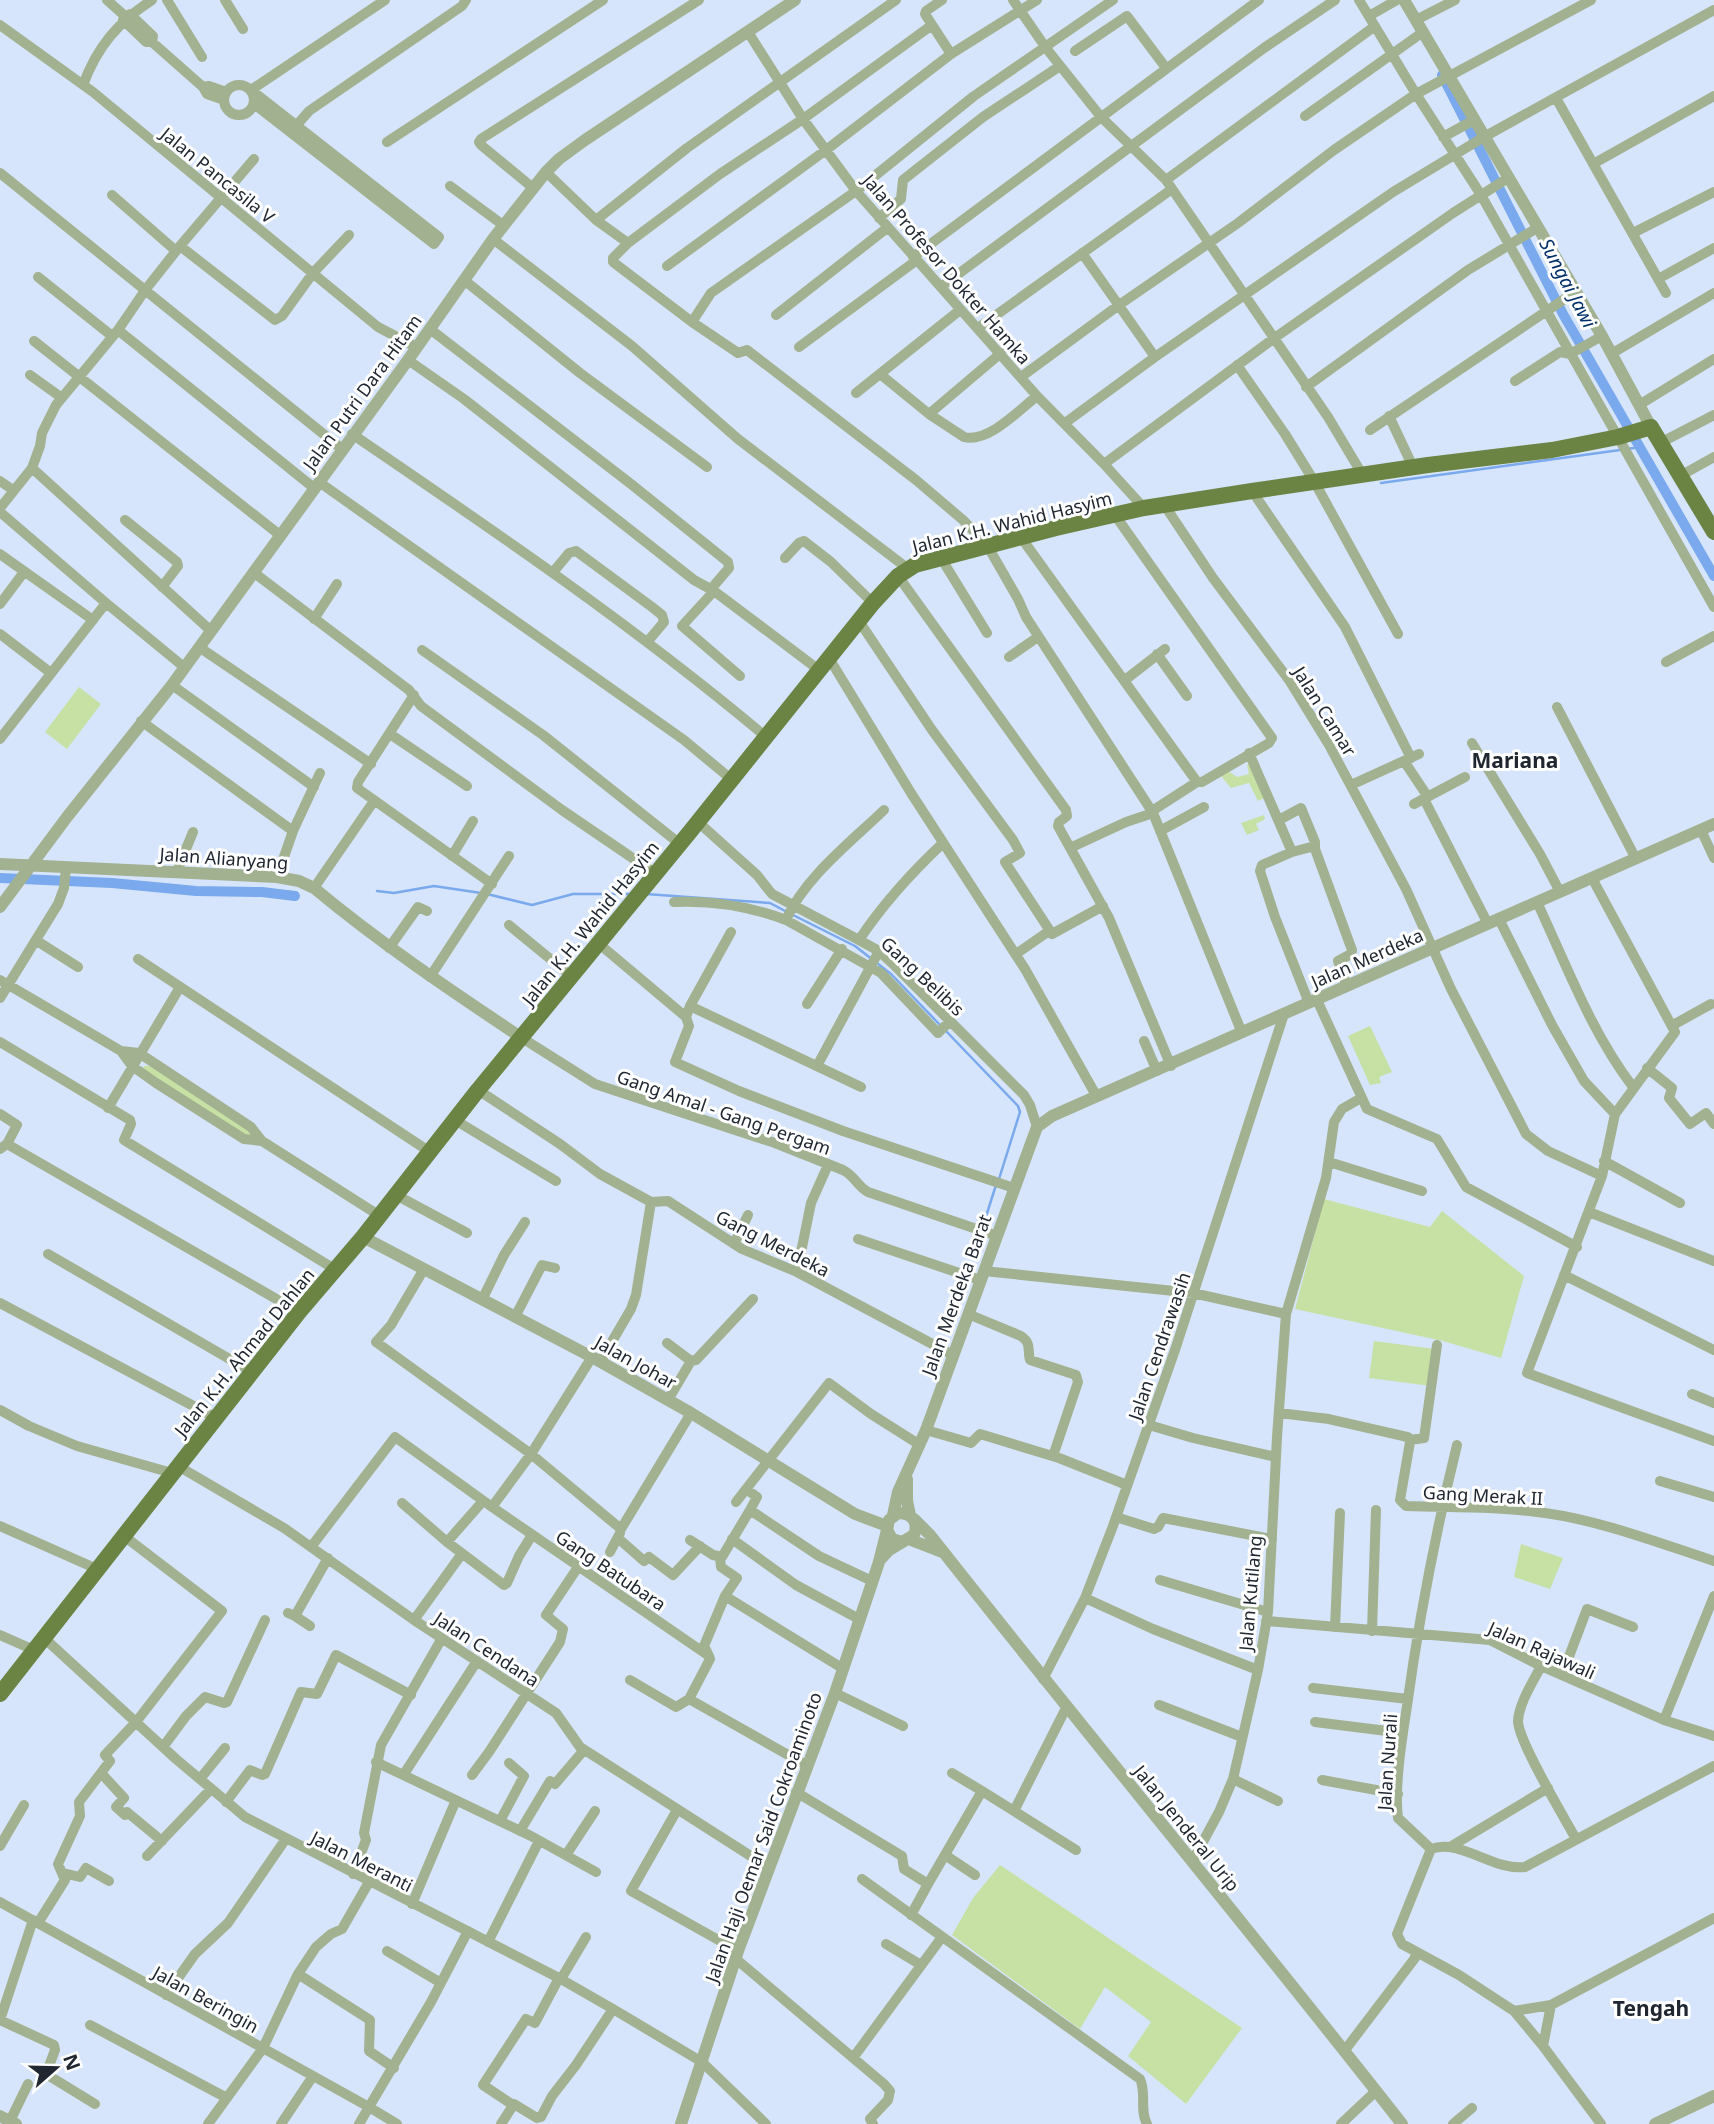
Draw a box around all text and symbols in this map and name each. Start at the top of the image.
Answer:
street label: Jalan Pancasila V [155,120,280,228]
street label: Jalan Profesor Dokter Hamka [856,167,1036,369]
water label: Sungai Jawi [1534,234,1603,333]
street label: Jalan Putri Dara Hitam [296,309,427,476]
street label: Jalan K.H. Wahid Hasyim [908,486,1114,559]
street label: Jalan Camar [1287,660,1362,761]
district label: Mariana [1472,746,1558,774]
street label: Jalan K.H. Wahid Hasyim [515,836,664,1012]
street label: Jalan Alianyang [157,841,289,874]
street label: Jalan Merdeka [1305,923,1427,994]
street label: Gang Belibis [876,931,970,1021]
street label: Gang Amal - Gang Pergam [614,1064,834,1160]
street label: Gang Merdeka [712,1204,834,1282]
street label: Jalan Merdeka Barat [915,1210,997,1381]
street label: Jalan K.H. Ahmad Dahlan [167,1263,319,1443]
street label: Jalan Cendrawasih [1122,1269,1196,1425]
street label: Jalan Johar [589,1329,682,1395]
street label: Gang Merak II [1422,1480,1544,1510]
street label: Gang Batubara [551,1524,671,1616]
street label: Jalan Kutilang [1233,1534,1267,1654]
street label: Jalan Cendana [428,1605,544,1692]
street label: Jalan Rajawali [1483,1615,1599,1684]
street label: Jalan Haji Oemar Said Cokroaminoto [698,1688,827,1987]
street label: Jalan Nurali [1372,1713,1402,1813]
street label: Jalan Jenderal Urip [1127,1758,1245,1896]
street label: Jalan Meranti [305,1824,417,1897]
street label: Jalan Beringin [147,1959,263,2038]
district label: Tengah [1613,1994,1689,2022]
north arrow [21,2033,91,2103]
text: N [57,2050,87,2074]

